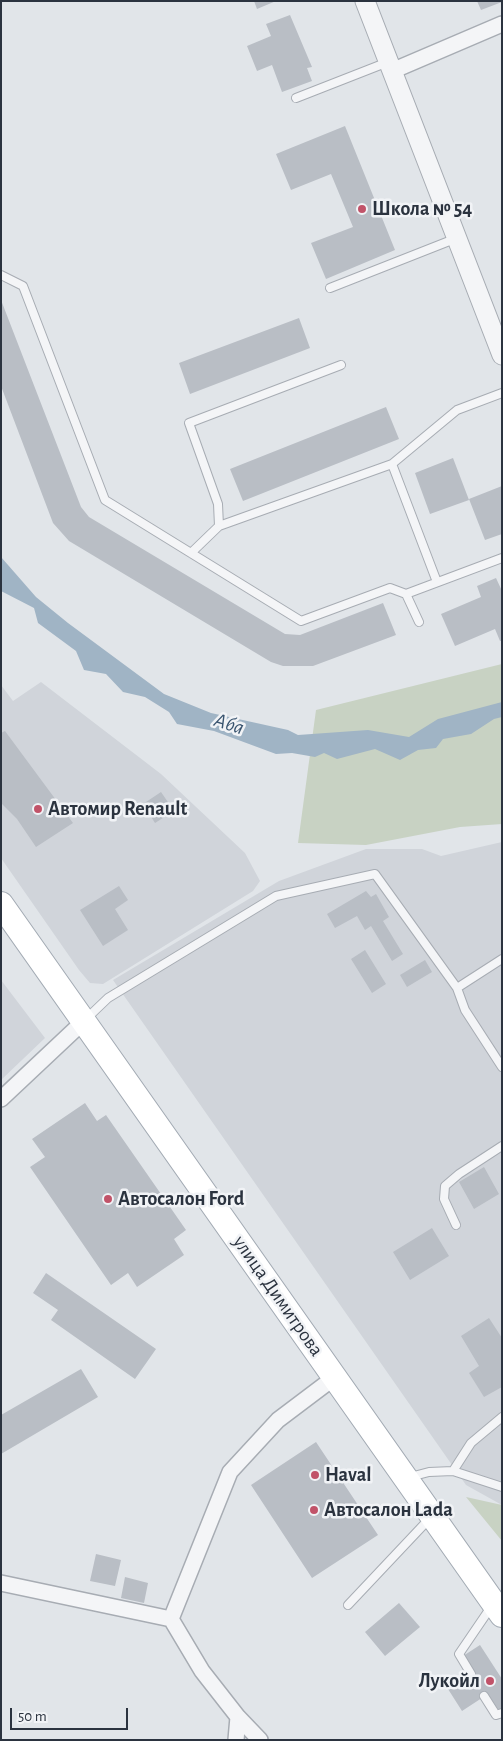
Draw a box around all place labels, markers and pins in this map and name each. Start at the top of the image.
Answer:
place label: Школа № 54 [372,197,472,221]
marker: Школа № 54 [356,203,368,215]
place label: Автомир Renault [48,797,187,821]
marker: Автомир Renault [32,803,44,815]
place label: Автосалон Ford [118,1187,244,1211]
marker: Автосалон Ford [102,1193,114,1205]
place label: Haval [325,1463,372,1487]
marker: Haval [309,1469,321,1481]
place label: Автосалон Lada [324,1498,453,1522]
marker: Автосалон Lada [308,1504,320,1516]
place label: Лукойл [419,1669,480,1693]
marker: Лукойл [484,1675,496,1687]

